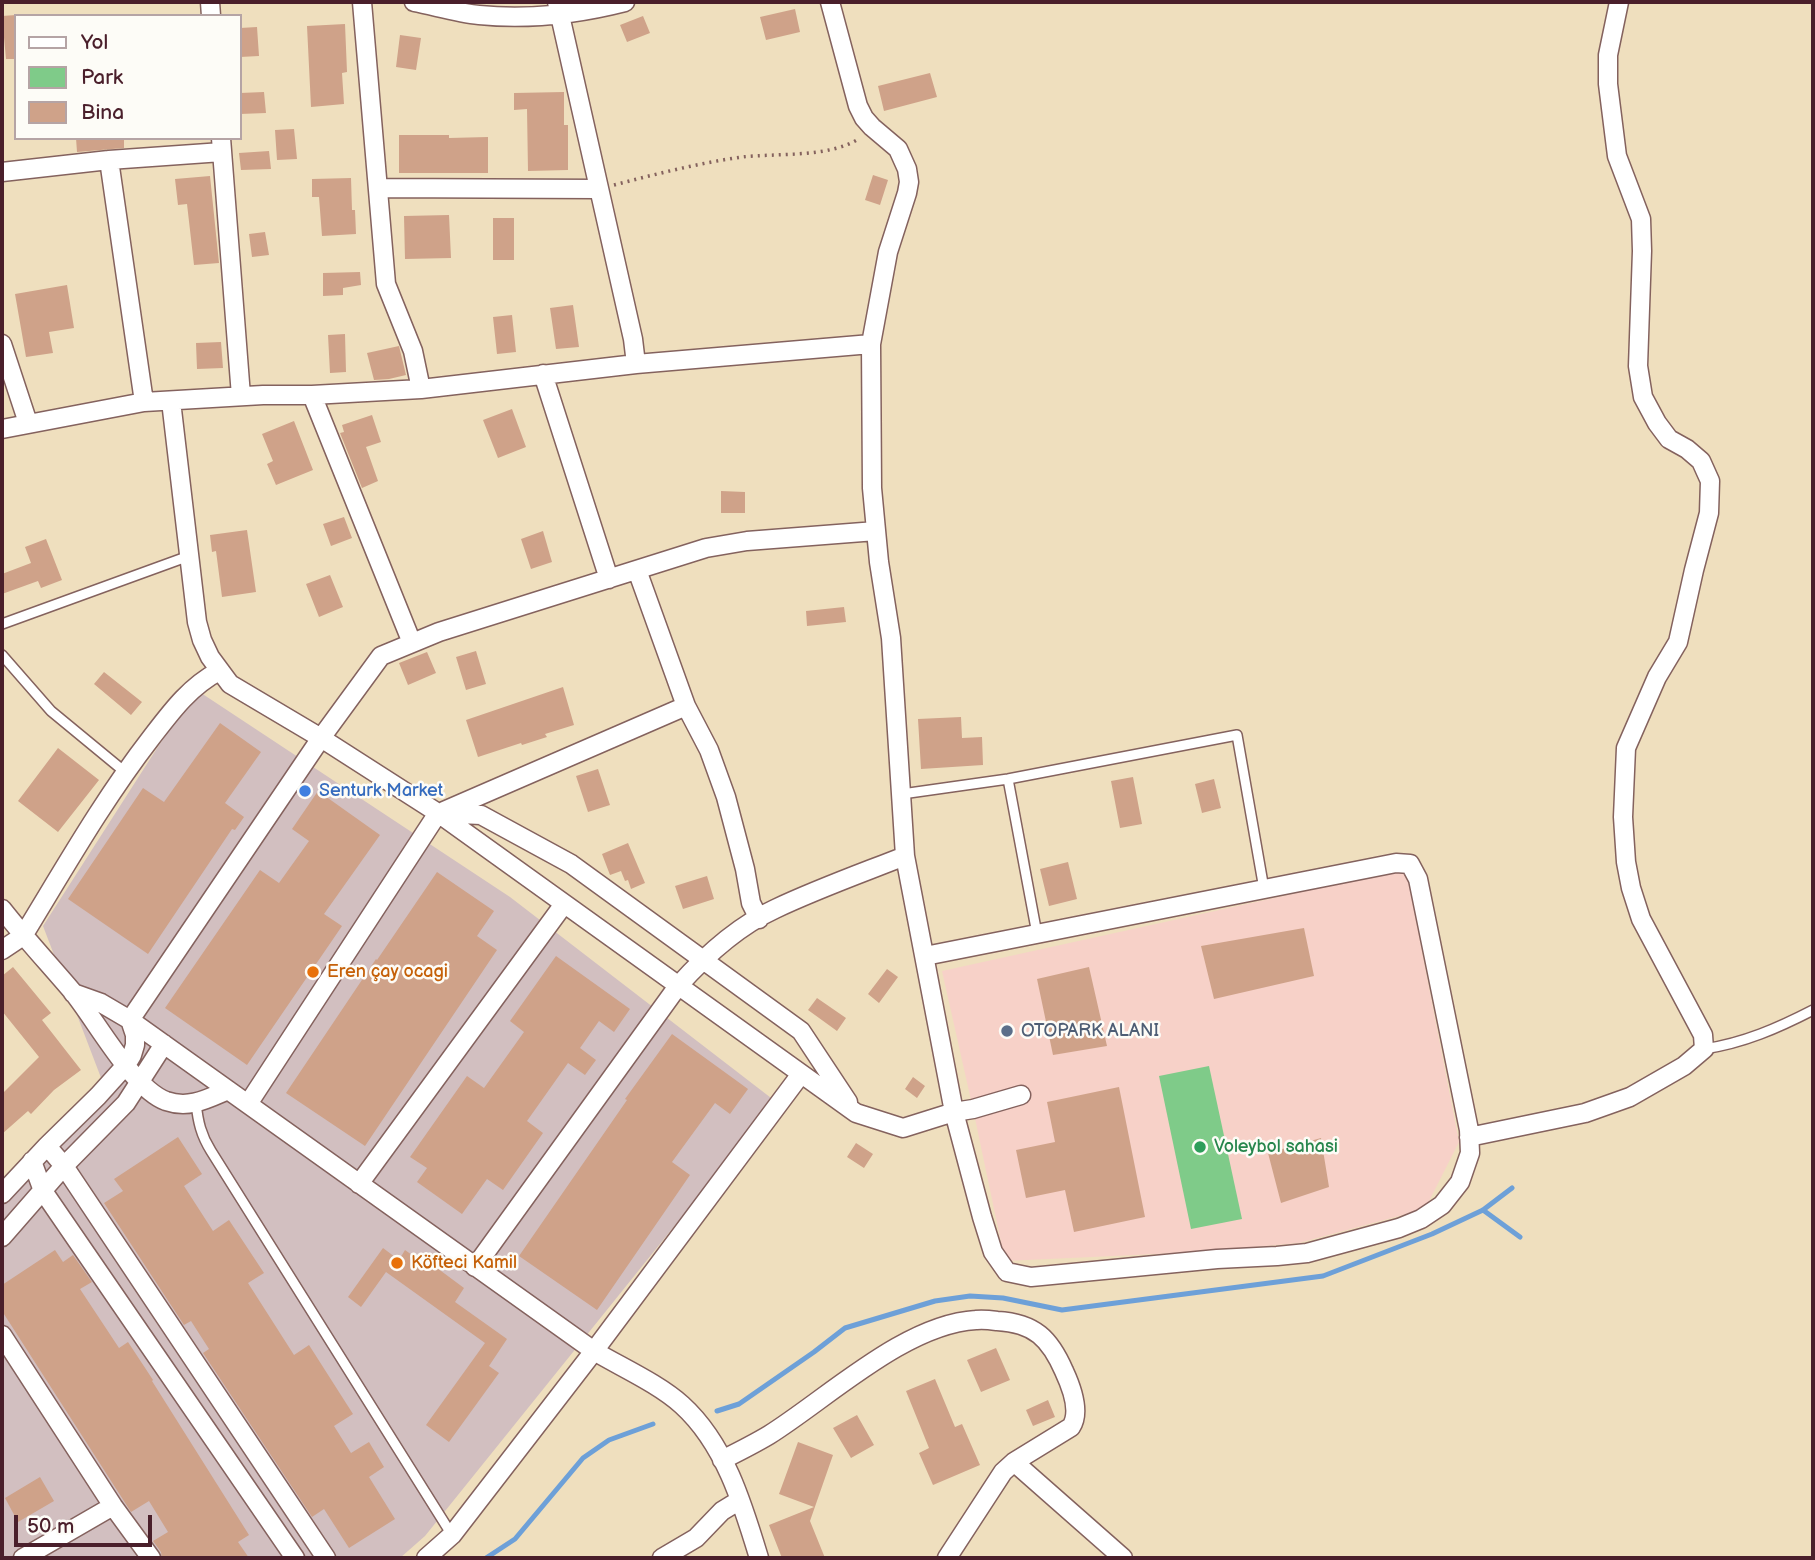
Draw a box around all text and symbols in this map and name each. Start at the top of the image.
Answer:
legend [14,14,242,140]
text: Yol [81,30,108,55]
text: Park [81,65,123,90]
text: Bina [81,100,124,125]
place label: Senturk Market [319,780,443,802]
marker: Senturk Market [297,783,313,799]
place label: Eren çay ocagi [327,961,448,983]
marker: Eren çay ocagi [305,964,321,980]
place label: OTOPARK ALANI [1021,1020,1159,1042]
marker: OTOPARK ALANI [999,1023,1015,1039]
place label: Voleybol sahasi [1214,1136,1338,1158]
marker: Voleybol sahasi [1192,1139,1208,1155]
place label: Köfteci Kamil [411,1252,517,1274]
marker: Köfteci Kamil [389,1255,405,1271]
scale bar [18,1500,156,1544]
text: 50 m [27,1514,74,1539]

